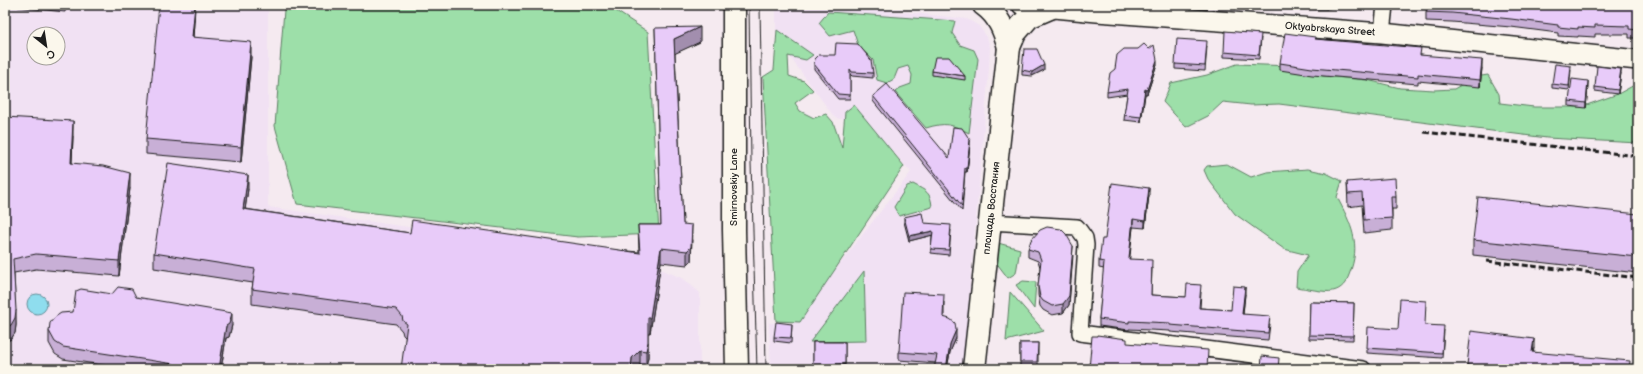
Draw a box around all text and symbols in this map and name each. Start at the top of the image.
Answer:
street label: Oktyabrskaya Street [1285,20,1376,38]
north arrow [26,26,66,66]
text: С [44,47,57,62]
street label: Smirnovskiy Lane [728,148,740,226]
street label: площадь Восстания [981,161,1003,255]

